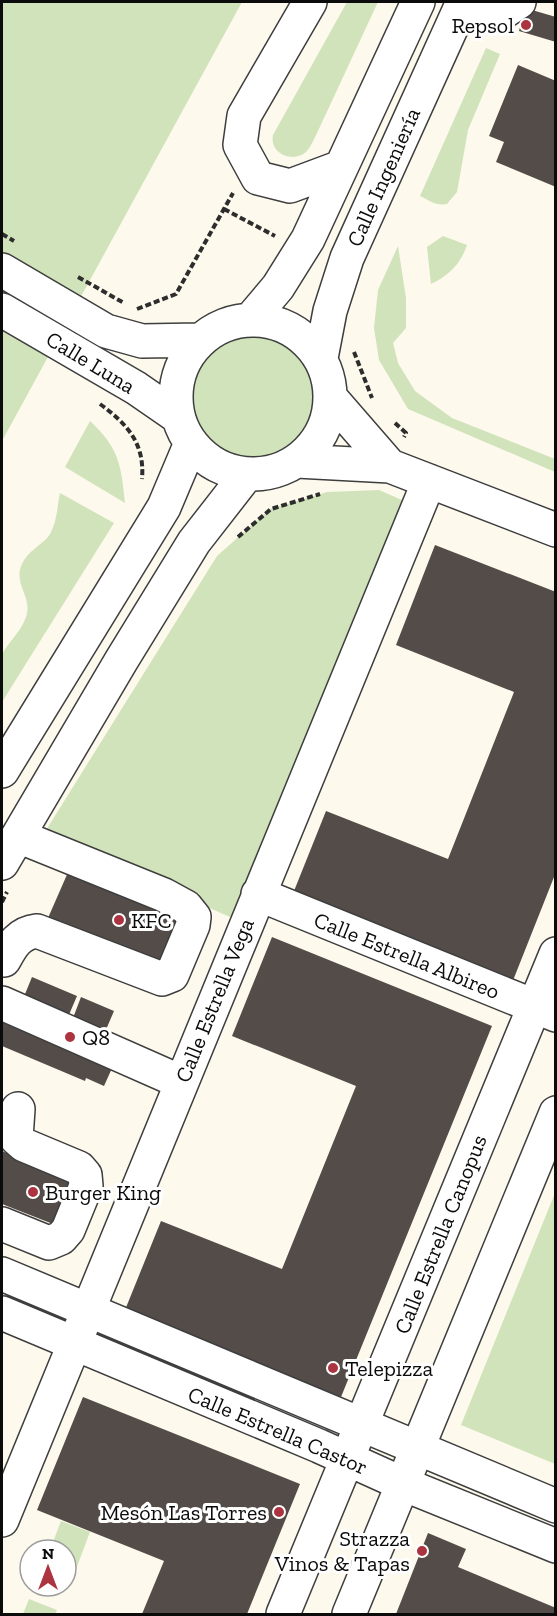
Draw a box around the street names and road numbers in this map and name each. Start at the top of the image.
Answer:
street label: Calle Ingeniería [341,103,426,251]
street label: Calle Luna [41,325,141,400]
street label: Calle Estrella Albireo [310,906,504,1005]
street label: Calle Estrella Vega [169,914,260,1086]
street label: Calle Estrella Canopus [388,1131,493,1338]
street label: Calle Estrella Castor [184,1380,372,1481]

